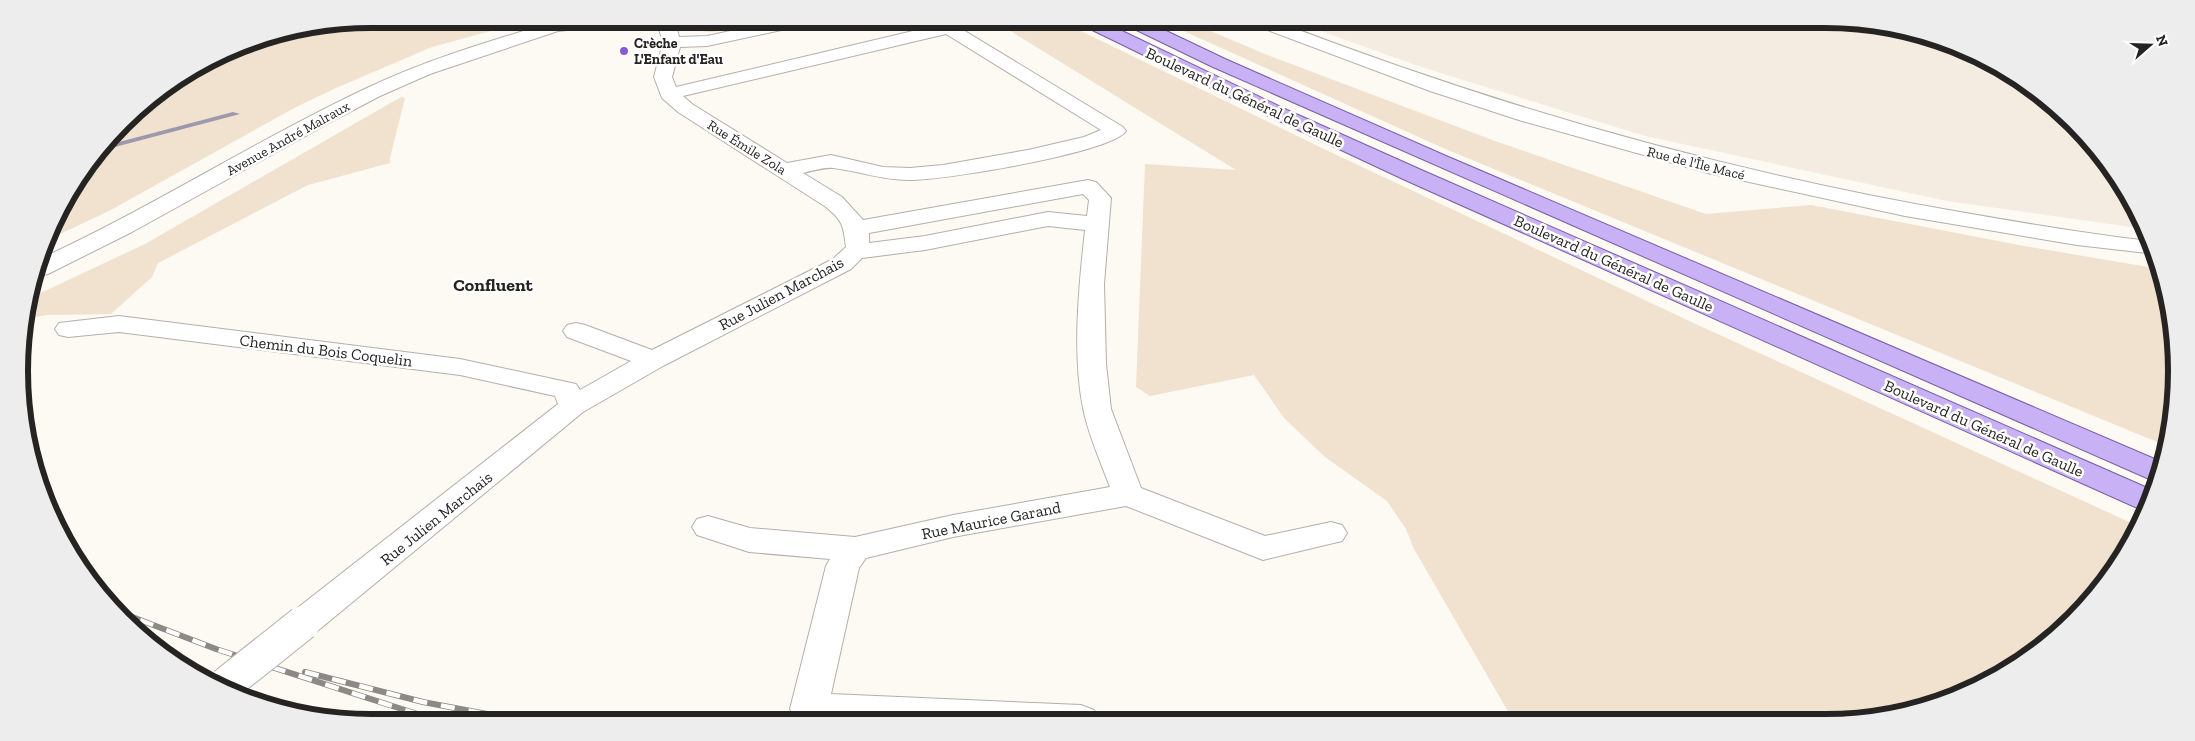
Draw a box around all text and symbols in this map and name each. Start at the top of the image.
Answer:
north arrow [2125,20,2175,70]
text: N [2152,33,2172,49]
place label: Crèche L'Enfant d'Eau [634,35,723,68]
street label: Boulevard du Général de Gaulle [1143,43,1347,152]
marker: Crèche L'Enfant d'Eau [618,45,630,57]
street label: Avenue André Malraux [224,98,353,179]
street label: Rue Émile Zola [704,116,789,179]
street label: Rue de l'Île Macé [1645,143,1747,184]
street label: Boulevard du Général de Gaulle [1511,211,1716,316]
street label: Rue Julien Marchais [716,252,847,334]
district label: Confluent [453,274,534,296]
street label: Chemin du Bois Coquelin [239,330,414,371]
street label: Boulevard du Général de Gaulle [1881,376,2086,481]
street label: Rue Julien Marchais [376,467,496,569]
street label: Rue Maurice Garand [920,498,1063,543]

